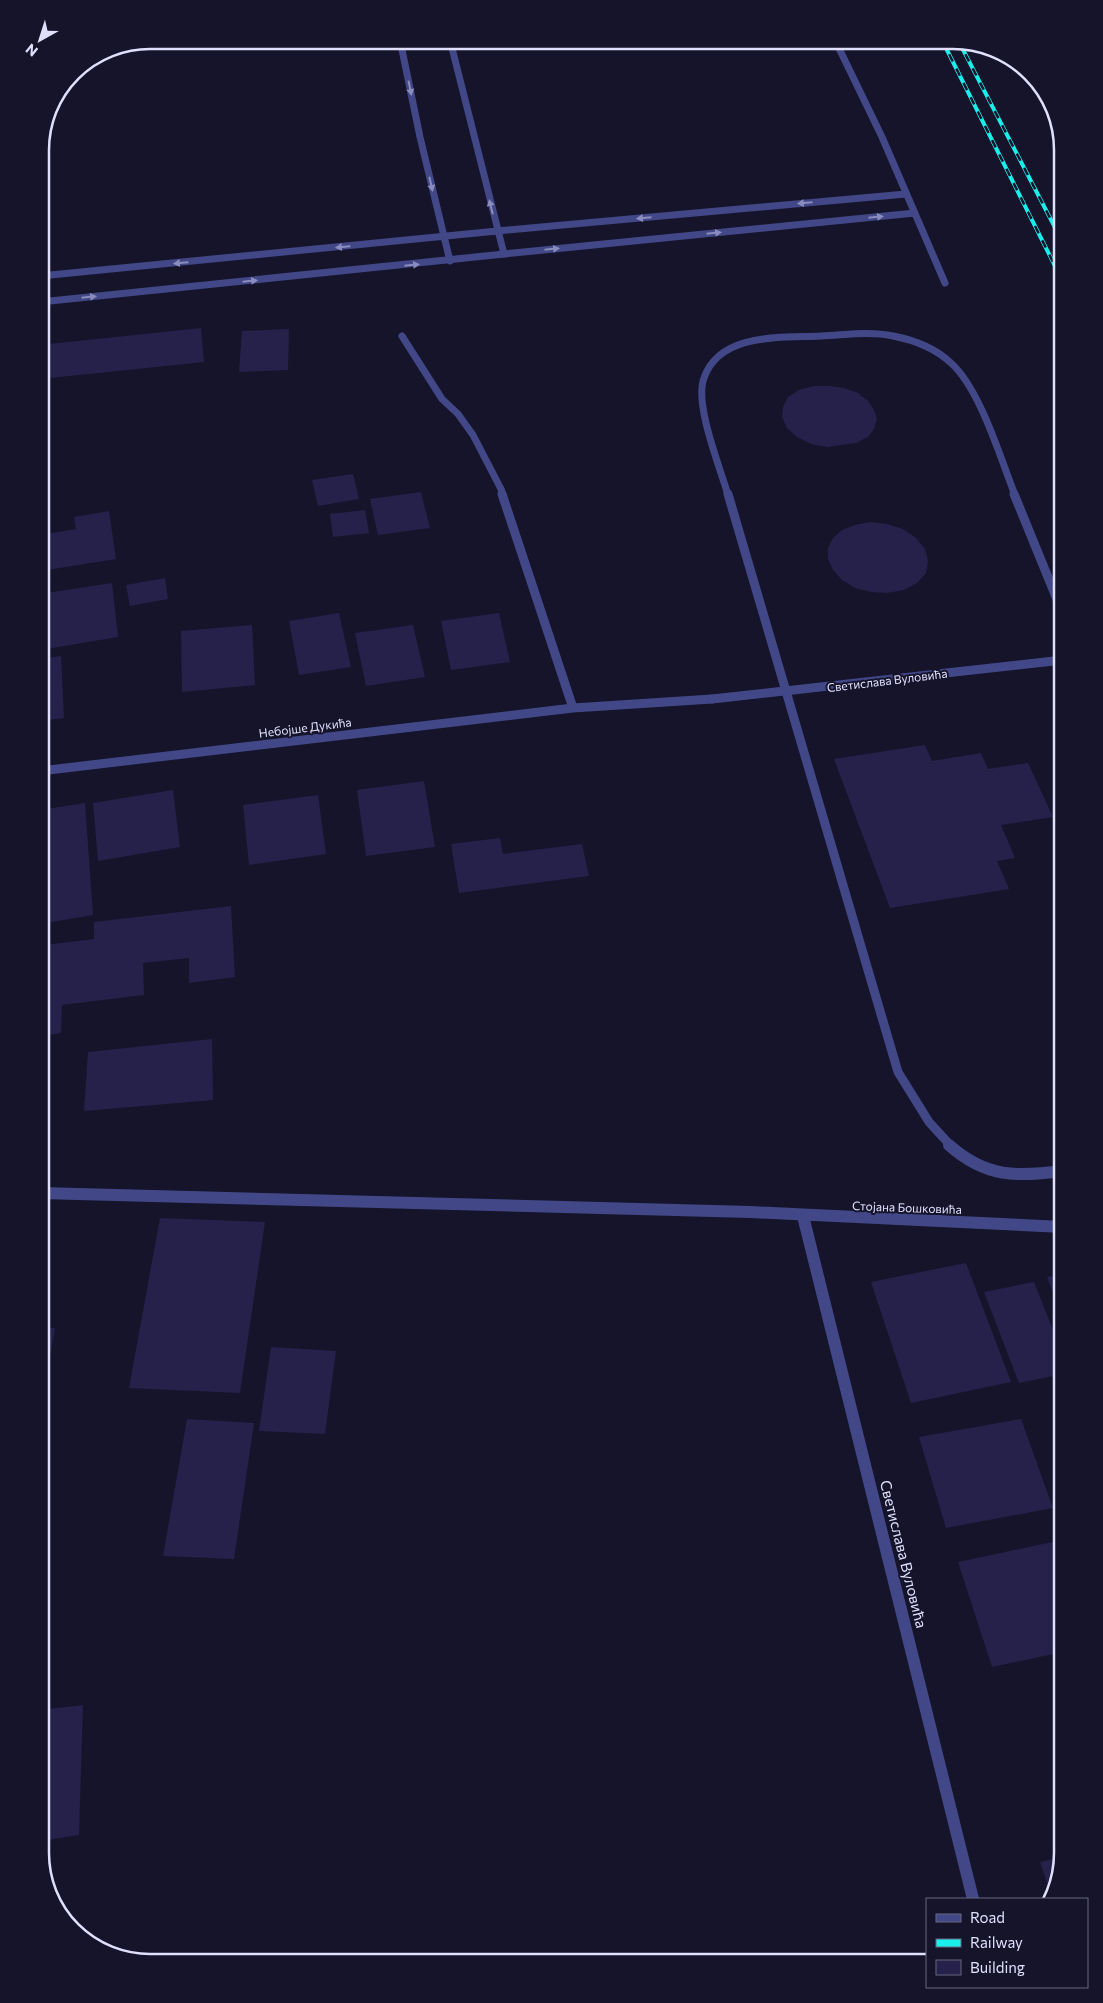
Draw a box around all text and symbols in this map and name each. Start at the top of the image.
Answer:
north arrow [15,15,65,65]
text: N [22,41,41,60]
one-way arrow [406,80,414,95]
one-way arrow [427,177,435,192]
one-way arrow [487,199,495,214]
one-way arrow [797,199,813,207]
one-way arrow [868,213,884,221]
one-way arrow [635,214,651,222]
one-way arrow [706,229,722,237]
one-way arrow [334,244,350,252]
one-way arrow [545,245,561,253]
one-way arrow [173,259,189,267]
one-way arrow [404,261,420,269]
one-way arrow [243,277,259,285]
one-way arrow [81,293,97,301]
street label: Светислава Вуловића [826,666,948,694]
street label: Небојше Дукића [258,714,352,740]
street label: Стојана Бошковића [852,1198,962,1216]
street label: Светислава Вуловића [877,1478,931,1630]
legend [926,1898,1088,1988]
text: Road [970,1908,1005,1926]
text: Railway [970,1933,1023,1951]
text: Building [970,1958,1025,1976]

